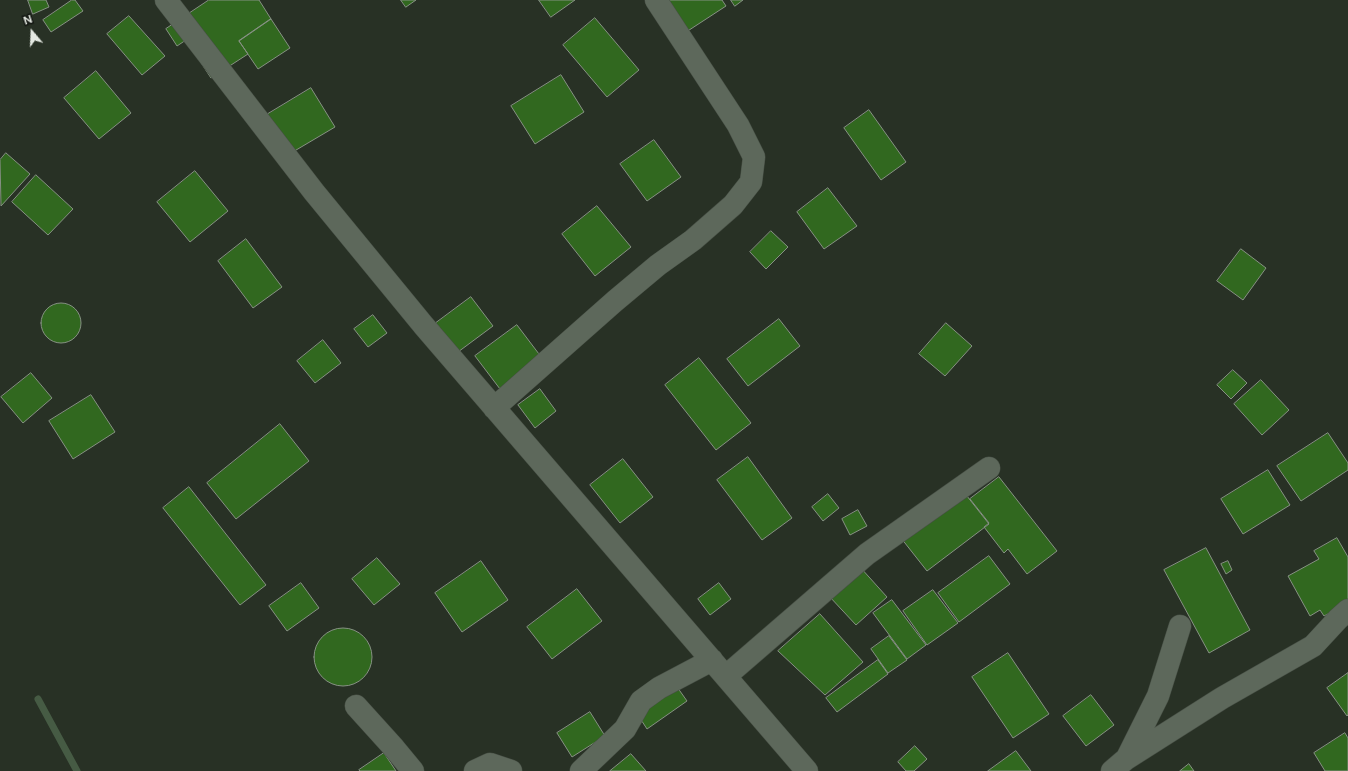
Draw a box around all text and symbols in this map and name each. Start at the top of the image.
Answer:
north arrow [12,12,52,52]
text: N [22,13,34,28]

